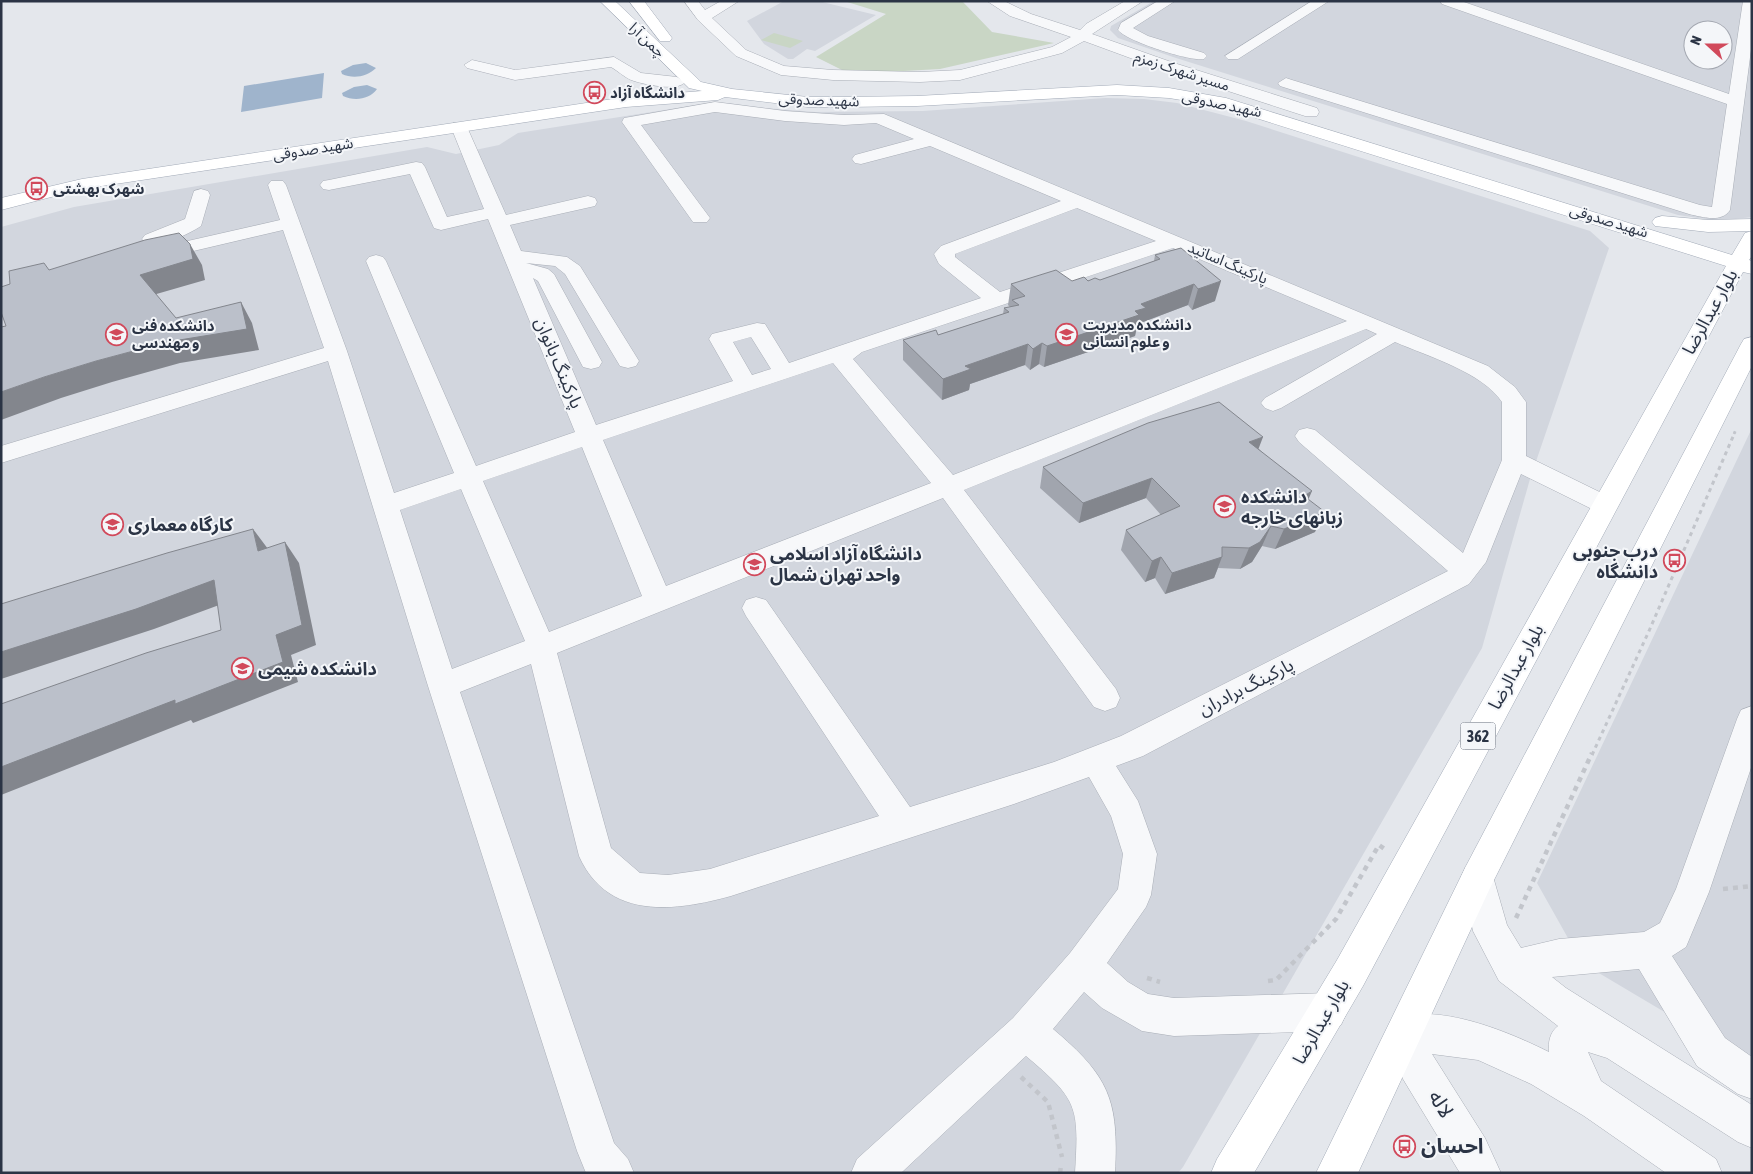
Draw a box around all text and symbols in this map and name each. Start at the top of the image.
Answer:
street label: چمن آرا [625,19,669,62]
north arrow [1683,20,1733,70]
text: N [1687,34,1705,47]
street label: مسیر شهرک زمزم [1131,47,1232,97]
bus stop icon: دانشگاه آزاد [582,81,606,105]
place label: دانشگاه آزاد [610,84,685,102]
street label: شهید صدوقی [1181,87,1264,121]
street label: شهید صدوقی [778,90,860,110]
street label: شهید صدوقی [272,134,355,164]
bus stop icon: شهرک بهشتی [25,177,49,201]
place label: شهرک بهشتی [53,180,144,198]
street label: شهید صدوقی [1568,201,1651,242]
street label: پارکینگ اساتید [1185,238,1271,289]
street label: بلوار عبدالرضا [1678,266,1742,358]
street label: پارکینگ بانوان [530,314,588,412]
place label: دانشکده مدیریت و علوم انسانی [1083,316,1192,353]
place label: دانشکده فنی و مهندسی [132,317,215,352]
school or university icon: دانشکده مدیریت و علوم انسانی [1055,322,1079,346]
school or university icon: دانشکده فنی و مهندسی [104,323,128,347]
place label: دانشکده زبانهای خارجه [1241,486,1343,529]
school or university icon: دانشکده زبانهای خارجه [1213,495,1237,519]
school or university icon: کارگاه معماری [100,513,124,537]
place label: کارگاه معماری [128,514,234,536]
place label: درب جنوبی دانشگاه [1573,540,1658,582]
place label: دانشگاه آزاد اسلامی واحد تهران شمال [770,543,922,586]
bus stop icon: درب جنوبی دانشگاه [1662,549,1686,573]
school or university icon: دانشگاه آزاد اسلامی واحد تهران شمال [742,552,766,576]
street label: بلوار عبدالرضا [1484,621,1548,713]
street label: پارکینگ برادران [1195,654,1297,721]
school or university icon: دانشکده شیمی [230,657,254,681]
place label: دانشکده شیمی [258,658,377,679]
road number: 362 [1460,722,1496,749]
street label: بلوار عبدالرضا [1288,976,1354,1068]
street label: لاله [1424,1085,1459,1122]
place label: احسان [1421,1133,1484,1158]
bus stop icon: احسان [1393,1134,1417,1158]

